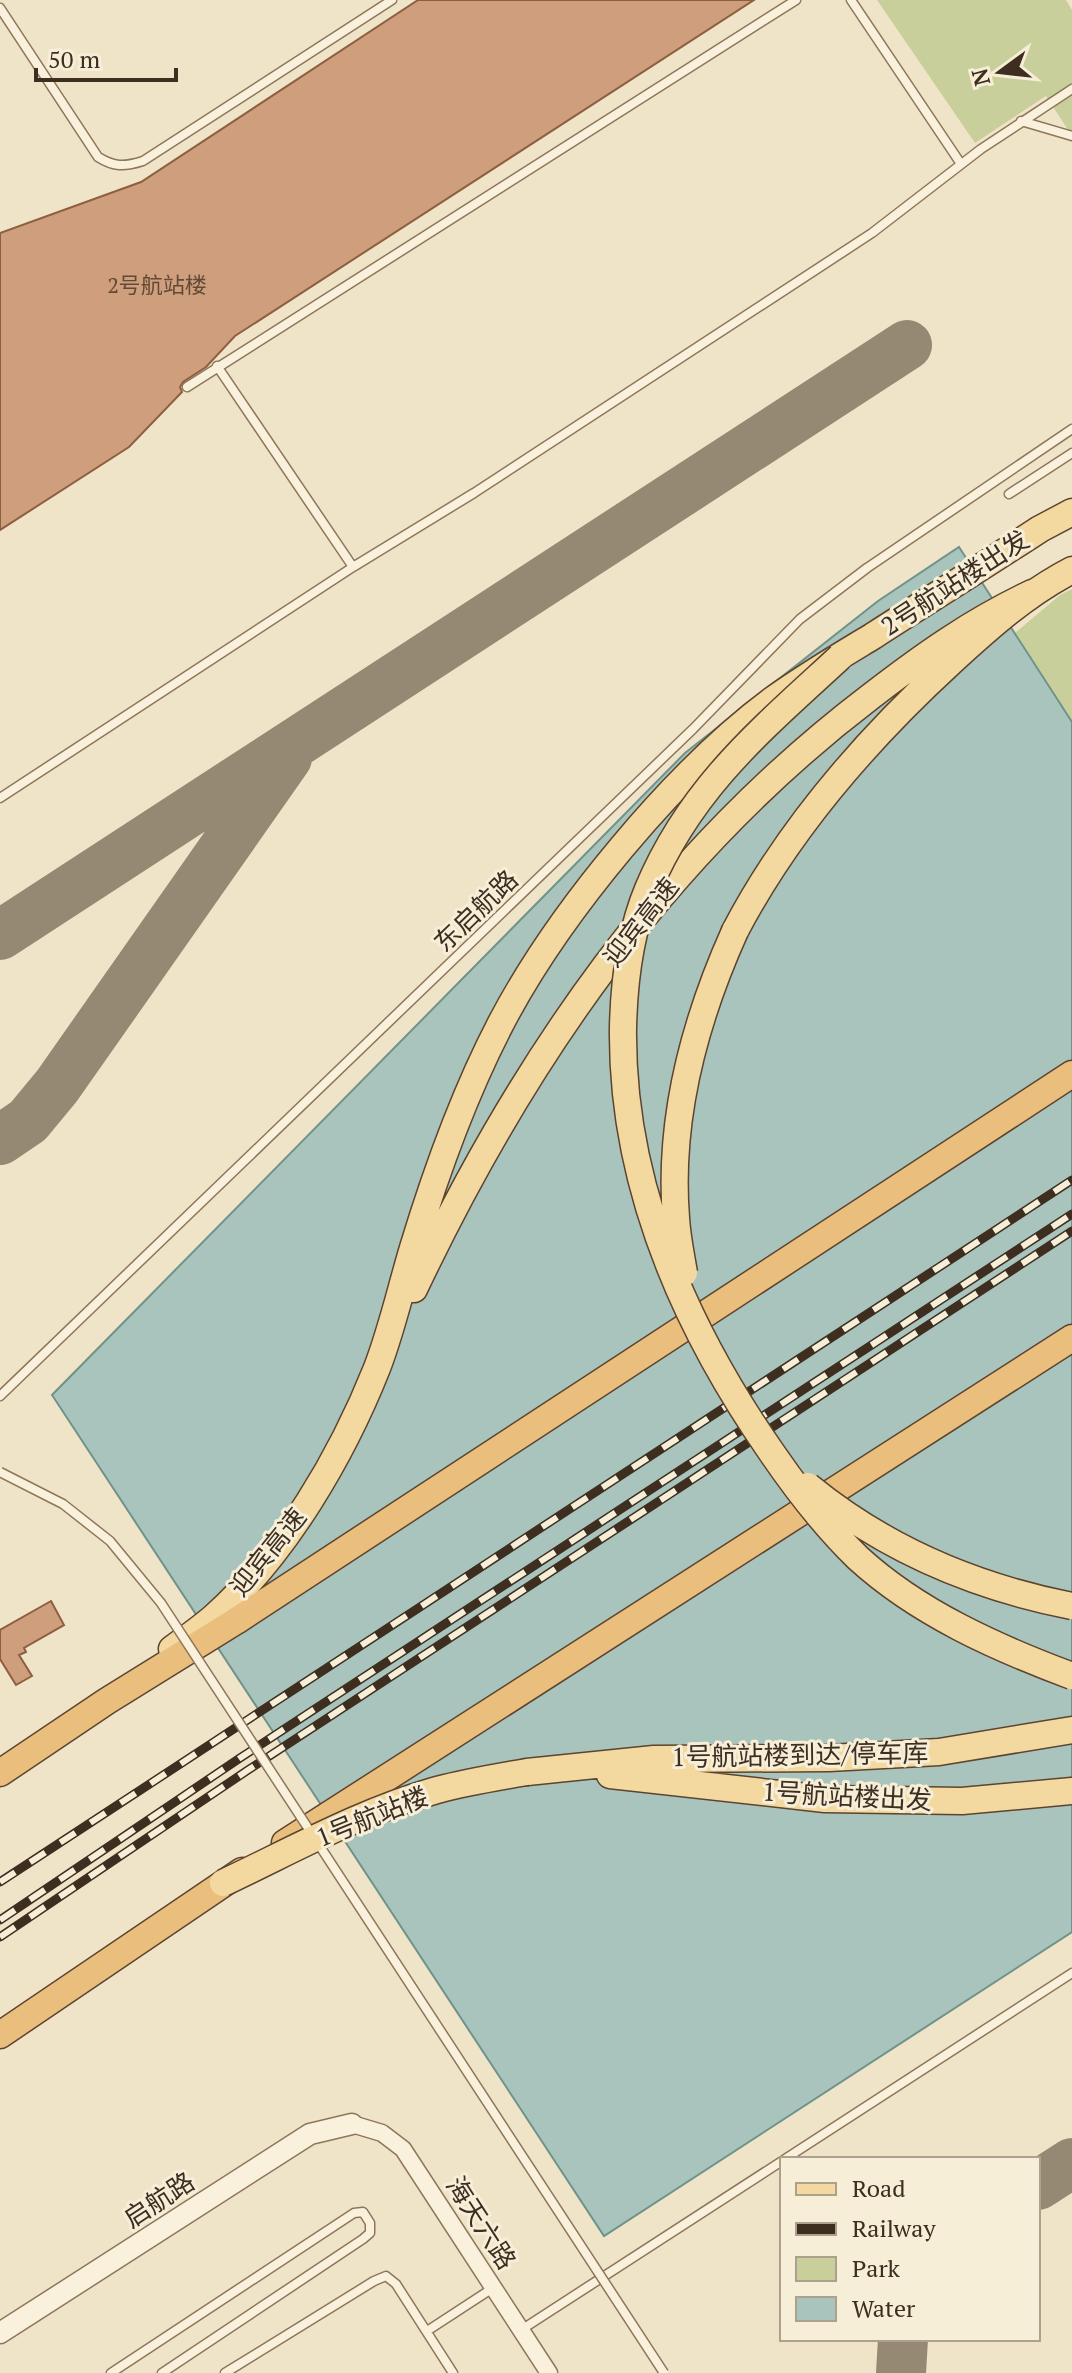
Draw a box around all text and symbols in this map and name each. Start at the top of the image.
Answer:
scale bar [36,32,176,82]
north arrow [960,32,1040,112]
text: 50 m [48,43,100,75]
text: N [964,65,996,89]
house number: 2号航站楼 [107,270,207,299]
street label: 2号航站楼出发 [874,522,1035,643]
street label: 东启航路 [426,862,525,959]
street label: 迎宾高速 [595,870,686,973]
street label: 迎宾高速 [221,1500,313,1602]
street label: 1号航站楼到达/停车库 [671,1735,929,1773]
street label: 1号航站楼出发 [761,1774,933,1816]
street label: 1号航站楼 [311,1778,433,1854]
legend [780,2157,1040,2341]
street label: 启航路 [116,2164,200,2235]
street label: 海天六路 [439,2170,524,2275]
text: Road [852,2172,906,2204]
text: Railway [852,2212,936,2244]
text: Park [852,2252,901,2284]
text: Water [852,2292,916,2324]

